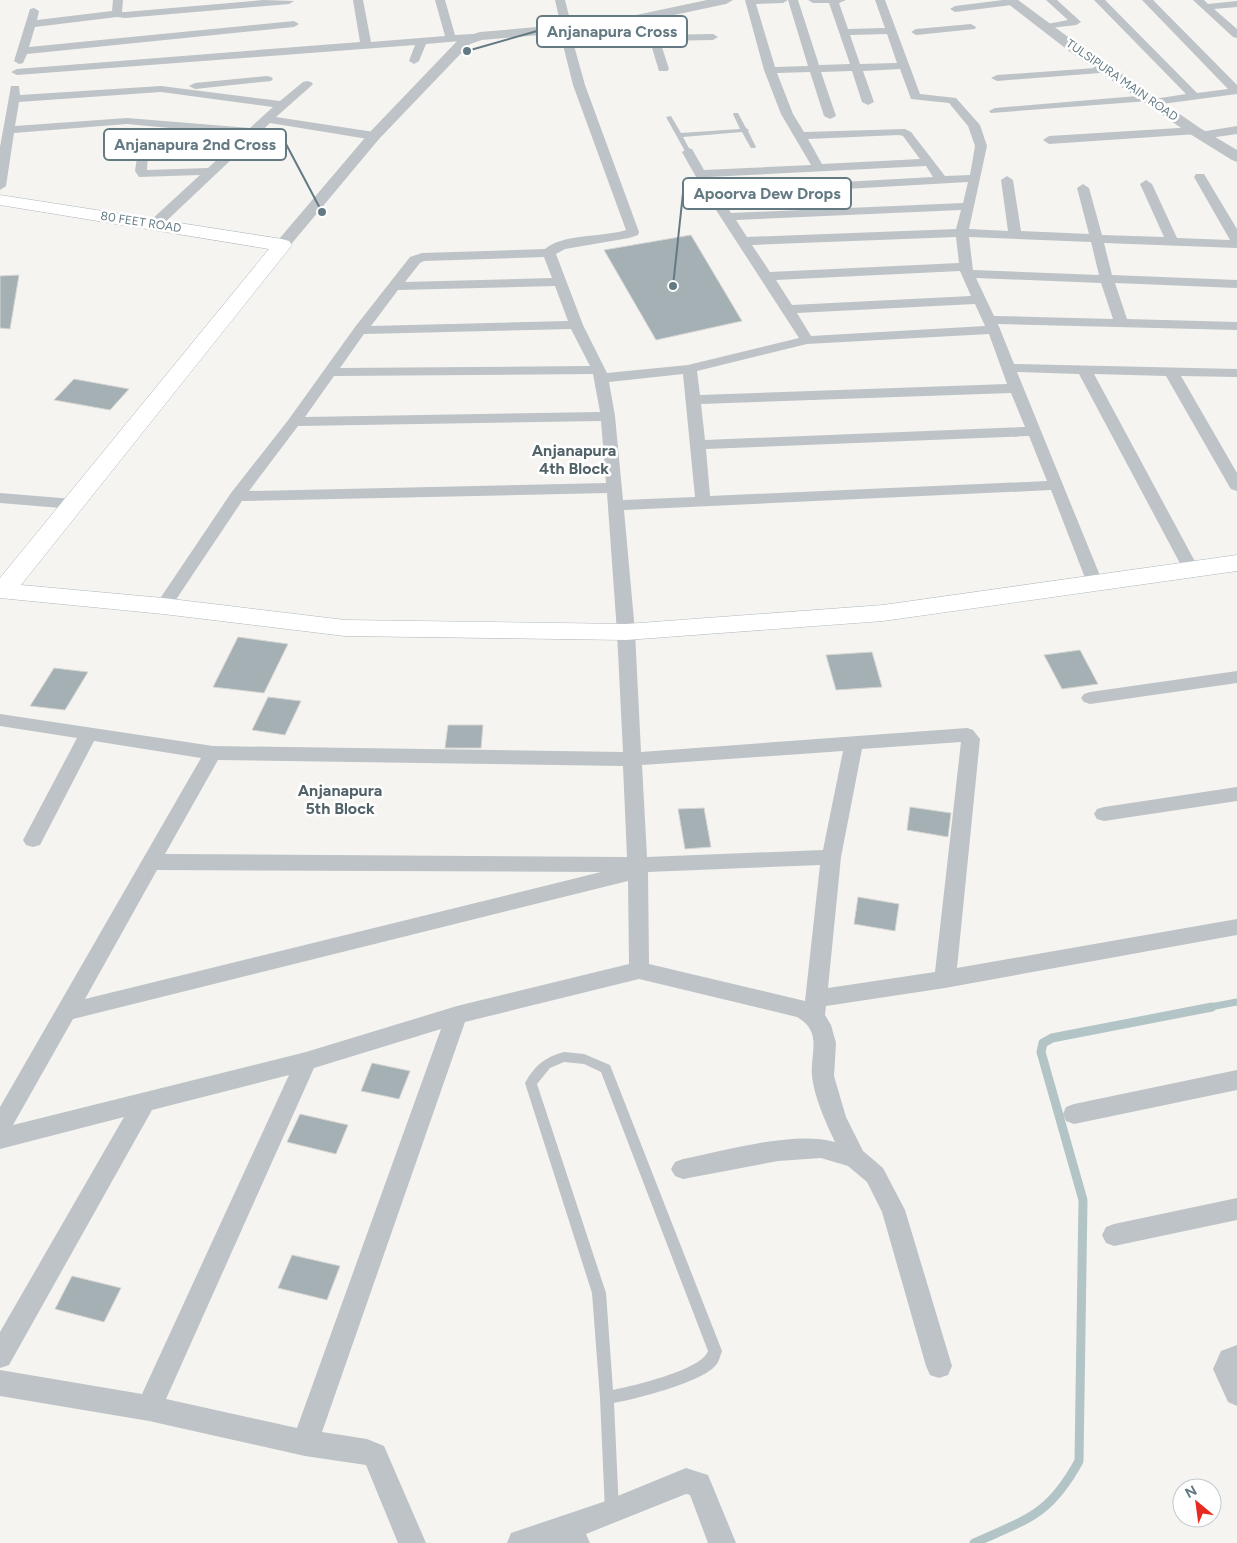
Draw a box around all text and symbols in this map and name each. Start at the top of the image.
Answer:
callout: Anjanapura Cross [537,16,687,47]
text: Anjanapura Cross [547,22,678,41]
street label: TULSIPURA MAIN ROAD [1064,36,1180,124]
callout: Anjanapura 2nd Cross [104,129,286,160]
text: Anjanapura 2nd Cross [114,135,277,154]
callout: Apoorva Dew Drops [683,178,851,209]
text: Apoorva Dew Drops [693,184,841,203]
street label: 80 FEET ROAD [100,209,182,235]
district label: Anjanapura 4th Block [532,441,616,478]
district label: Anjanapura 5th Block [298,781,382,818]
north arrow [1172,1478,1222,1528]
text: N [1182,1482,1200,1502]

